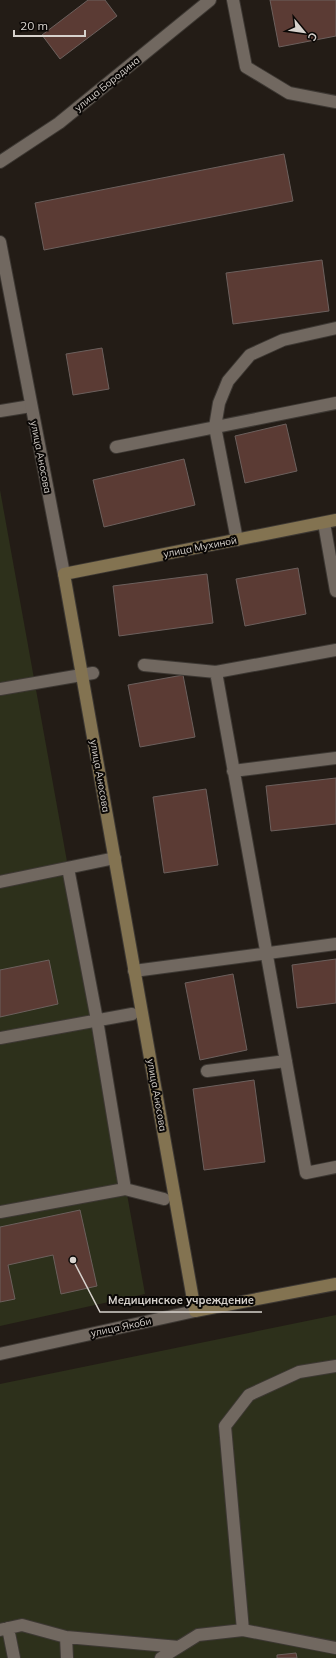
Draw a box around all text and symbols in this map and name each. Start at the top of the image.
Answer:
scale bar [14,12,85,38]
north arrow [284,12,324,52]
text: 20 m [20,18,48,33]
text: С [305,30,321,44]
street label: улица Бородина [72,54,142,114]
street label: улица Аносова [28,420,54,494]
street label: улица Мухиной [162,533,238,561]
street label: улица Аносова [87,739,113,813]
street label: улица Аносова [144,1058,170,1132]
callout: Медицинское учреждение [100,1289,262,1312]
text: Медицинское учреждение [108,1293,254,1307]
street label: улица Якоби [90,1314,153,1340]

